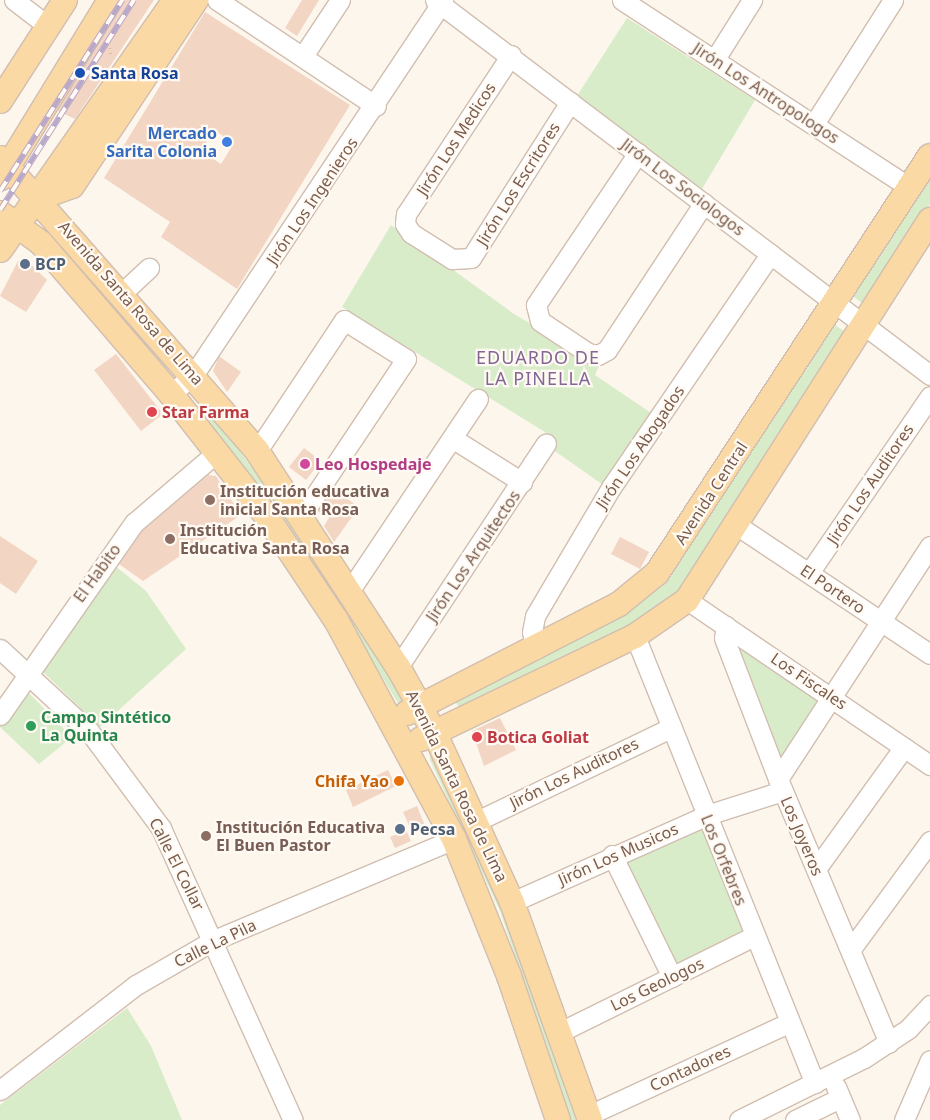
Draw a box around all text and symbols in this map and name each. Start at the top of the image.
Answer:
street label: Jirón Los Antropologos [689,38,843,148]
place label: Santa Rosa [91,63,179,83]
marker: Santa Rosa [73,66,87,80]
street label: Jirón Los Medicos [412,79,500,199]
street label: Jirón Los Escritores [472,119,564,249]
place label: Mercado Sarita Colonia [106,123,217,161]
street label: Jirón Los Ingenieros [262,134,362,268]
street label: Jirón Los Sociologos [618,134,748,240]
marker: Mercado Sarita Colonia [221,136,233,148]
street label: Avenida Santa Rosa de Lima [55,217,207,389]
place label: BCP [35,254,66,274]
marker: BCP [19,258,31,270]
district label: EDUARDO DE LA PINELLA [475,347,601,389]
street label: Jirón Los Abogados [592,382,688,512]
place label: Star Farma [162,402,249,422]
marker: Star Farma [146,406,158,418]
street label: Jirón Los Auditores [823,420,917,548]
street label: Avenida Central [671,438,751,548]
place label: Leo Hospedaje [315,454,432,474]
marker: Leo Hospedaje [299,458,311,470]
place label: Institución educativa inicial Santa Rosa [220,481,390,519]
street label: Jirón Los Arquitectos [422,487,524,625]
marker: Institución educativa inicial Santa Rosa [204,494,216,506]
place label: Institución Educativa Santa Rosa [180,520,350,558]
marker: Institución Educativa Santa Rosa [164,533,176,545]
street label: El Habito [69,540,125,606]
street label: El Portero [797,560,869,618]
street label: Los Fiscales [767,649,851,713]
street label: Avenida Santa Rosa de Lima [402,687,512,885]
place label: Campo Sintético La Quinta [41,707,171,745]
marker: Campo Sintético La Quinta [25,720,37,732]
place label: Botica Goliat [487,727,589,747]
marker: Botica Goliat [471,731,483,743]
street label: Jirón Los Auditores [506,733,642,813]
place label: Chifa Yao [315,771,389,791]
marker: Chifa Yao [393,775,405,787]
street label: Los Joyeros [777,793,827,879]
street label: Los Orfebres [697,812,751,908]
street label: Calle El Collar [145,814,209,914]
place label: Institución Educativa El Buen Pastor [216,817,385,855]
place label: Pecsa [410,819,455,839]
street label: Jirón Los Musicos [555,819,681,889]
marker: Pecsa [394,823,406,835]
marker: Institución Educativa El Buen Pastor [200,830,212,842]
street label: Calle La Pila [171,915,259,971]
street label: Los Geologos [607,953,707,1015]
street label: Contadores [647,1041,733,1095]

